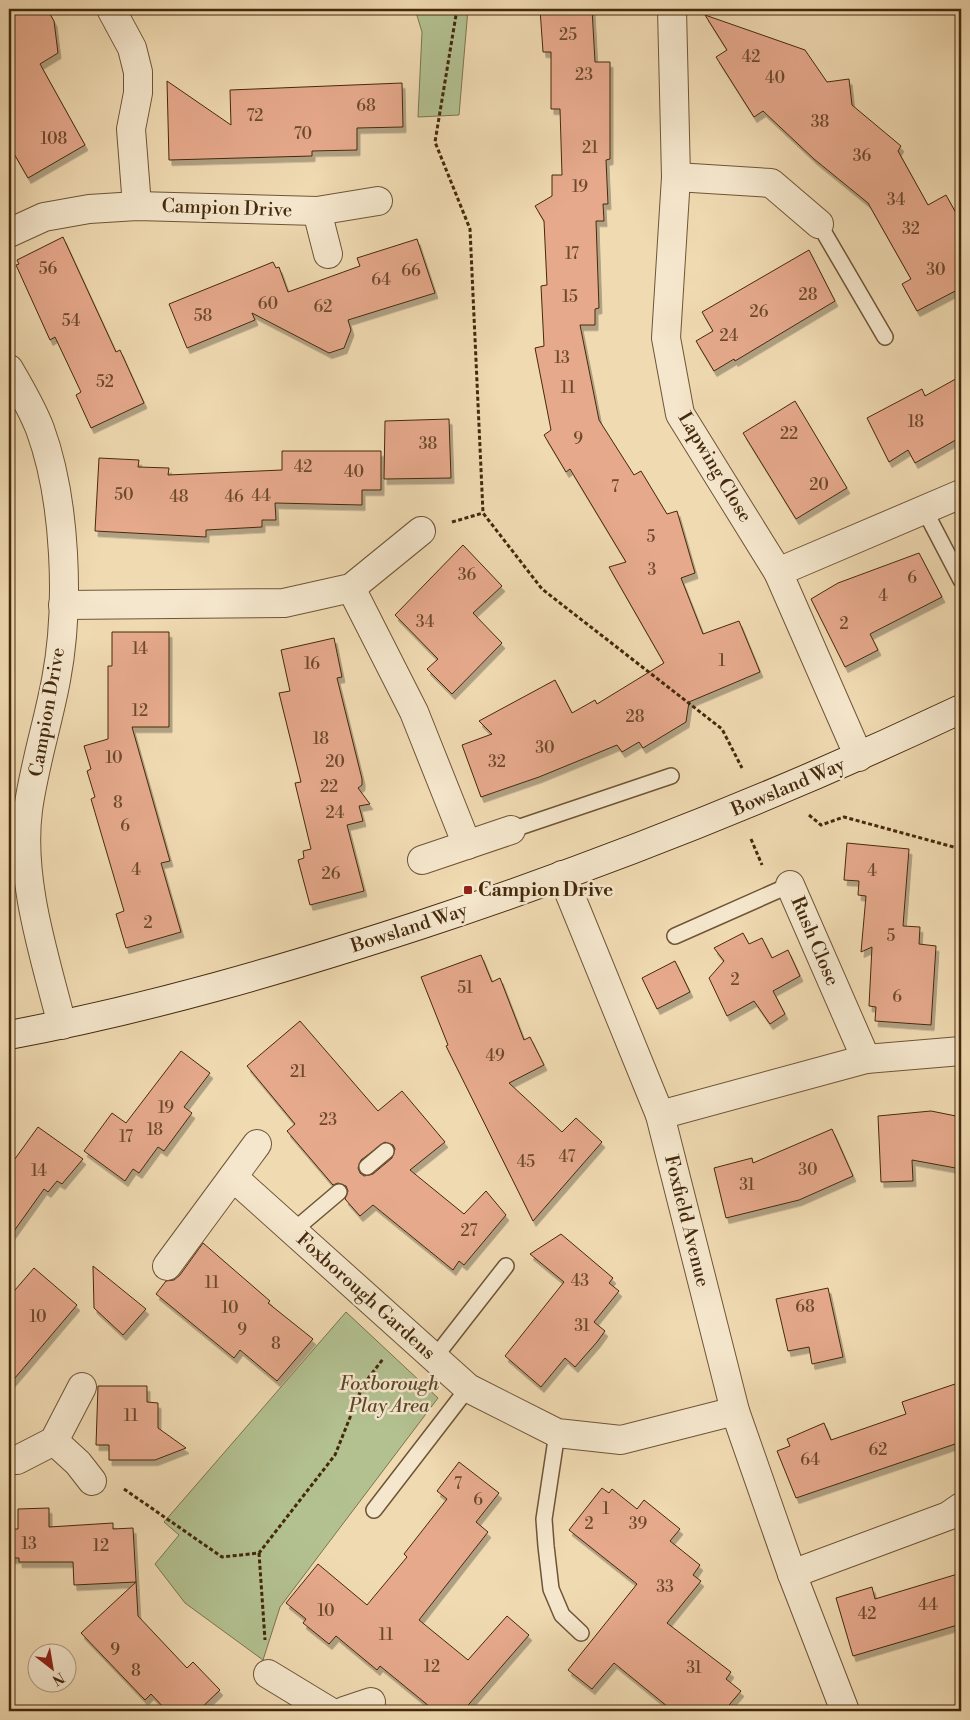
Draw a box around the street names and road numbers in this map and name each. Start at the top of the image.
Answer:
street label: Campion Drive [161,194,293,222]
street label: Lapwing Close [673,407,757,527]
street label: Campion Drive [24,646,70,778]
street label: Bowsland Way [727,752,849,822]
street label: Rush Close [785,893,845,989]
street label: Bowsland Way [347,898,471,958]
street label: Foxfield Avenue [659,1152,715,1290]
street label: Foxborough Gardens [292,1227,440,1365]

